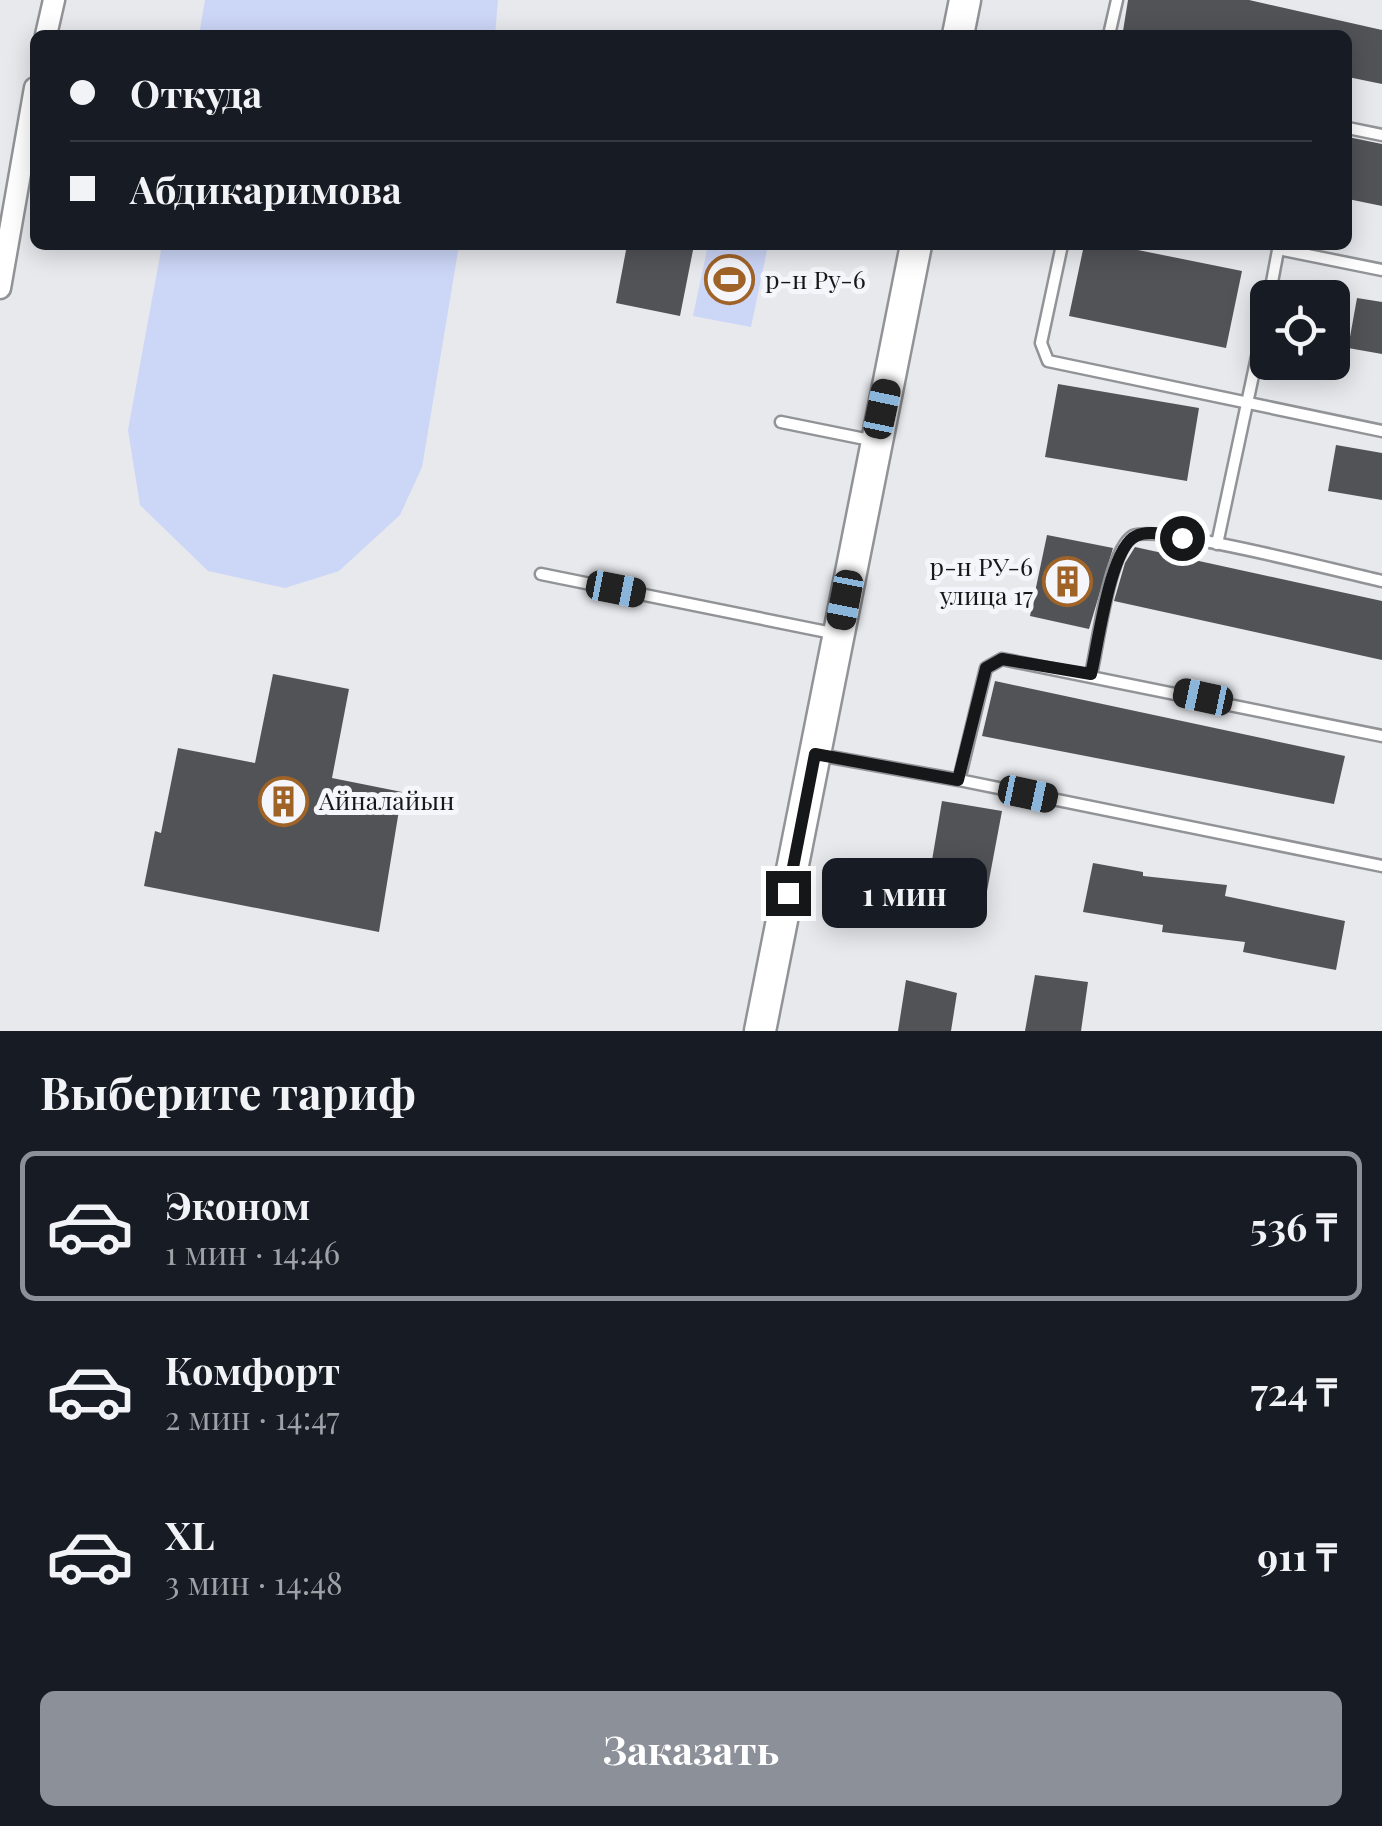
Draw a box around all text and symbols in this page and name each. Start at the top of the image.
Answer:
text: Откуда [130,67,262,118]
text: Абдикаримова [130,163,402,214]
sports icon: р-н Ру-6 [704,254,756,306]
place label: р-н Ру-6 [765,262,866,295]
map controls [1250,280,1350,380]
button: locate [1250,280,1350,380]
car [861,377,903,441]
route start [1160,516,1205,561]
place label: р-н РУ-6 улица 17 [930,549,1033,611]
building icon: р-н РУ-6 улица 17 [1042,555,1094,607]
car [825,568,865,632]
car [584,569,648,609]
car [1171,676,1235,718]
car [996,773,1060,815]
building icon: Айналайын [258,775,310,827]
place label: Айналайын [318,783,455,816]
callout: 1 мин [823,858,988,928]
route end [766,871,811,916]
text: 1 мин [862,871,947,914]
text: Выберите тариф [40,1061,416,1121]
text: Эконом [165,1179,310,1230]
icon: car [45,1181,135,1271]
text: 536 ₸ [1250,1200,1337,1251]
text: 1 мин · 14:46 [165,1230,340,1273]
text: Комфорт [165,1344,340,1395]
icon: car [45,1346,135,1436]
text: 724 ₸ [1251,1365,1337,1416]
text: 2 мин · 14:47 [165,1395,340,1438]
text: XL [165,1509,214,1560]
icon: car [45,1511,135,1601]
text: 911 ₸ [1257,1530,1337,1581]
text: 3 мин · 14:48 [165,1560,343,1603]
button: Заказать [40,1691,1342,1806]

